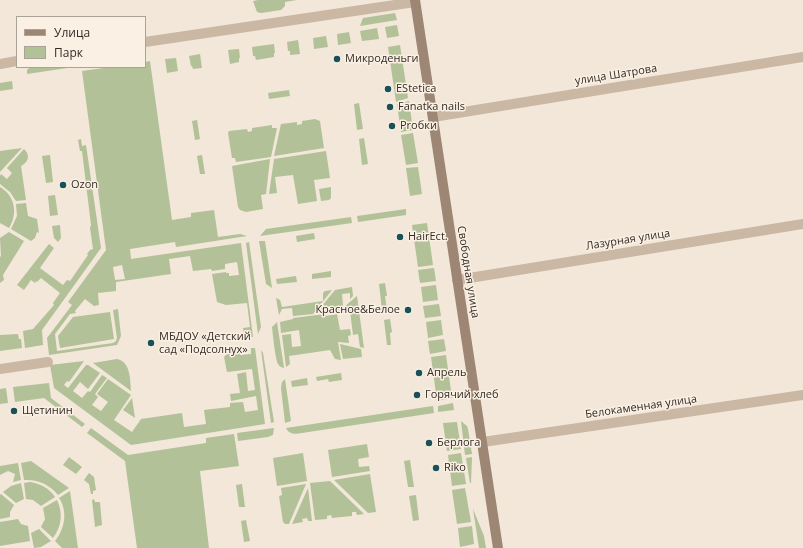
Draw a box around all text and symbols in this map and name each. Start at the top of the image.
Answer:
legend [16,16,146,68]
text: Улица [54,24,90,41]
text: Парк [54,44,83,61]
place label: Микроденьги [345,52,419,66]
marker: Микроденьги [332,54,342,64]
street label: улица Шатрова [574,62,658,88]
place label: EStetica [396,82,436,96]
marker: EStetica [383,84,393,94]
place label: Fanatka nails [398,100,465,114]
marker: Fanatka nails [385,102,395,112]
place label: Proбки [400,119,437,133]
marker: Proбки [387,121,397,131]
place label: Ozon [71,178,98,192]
marker: Ozon [58,180,68,190]
street label: Свободная улица [454,225,482,319]
street label: Лазурная улица [585,227,671,253]
place label: HairEct. [408,230,448,244]
marker: HairEct. [395,232,405,242]
place label: Красное&Белое [315,303,400,317]
marker: Красное&Белое [403,305,413,315]
place label: МБДОУ «Детский сад «Подсолнух» [159,330,251,356]
marker: МБДОУ «Детский сад «Подсолнух» [146,338,156,348]
place label: Апрель [427,366,466,380]
marker: Апрель [414,368,424,378]
place label: Горячий хлеб [425,388,498,402]
marker: Горячий хлеб [412,390,422,400]
street label: Белокаменная улица [584,393,698,421]
place label: Щетинин [22,404,73,418]
marker: Щетинин [9,406,19,416]
place label: Берлога [437,436,480,450]
marker: Берлога [424,438,434,448]
place label: Riko [444,461,466,475]
marker: Riko [431,463,441,473]

